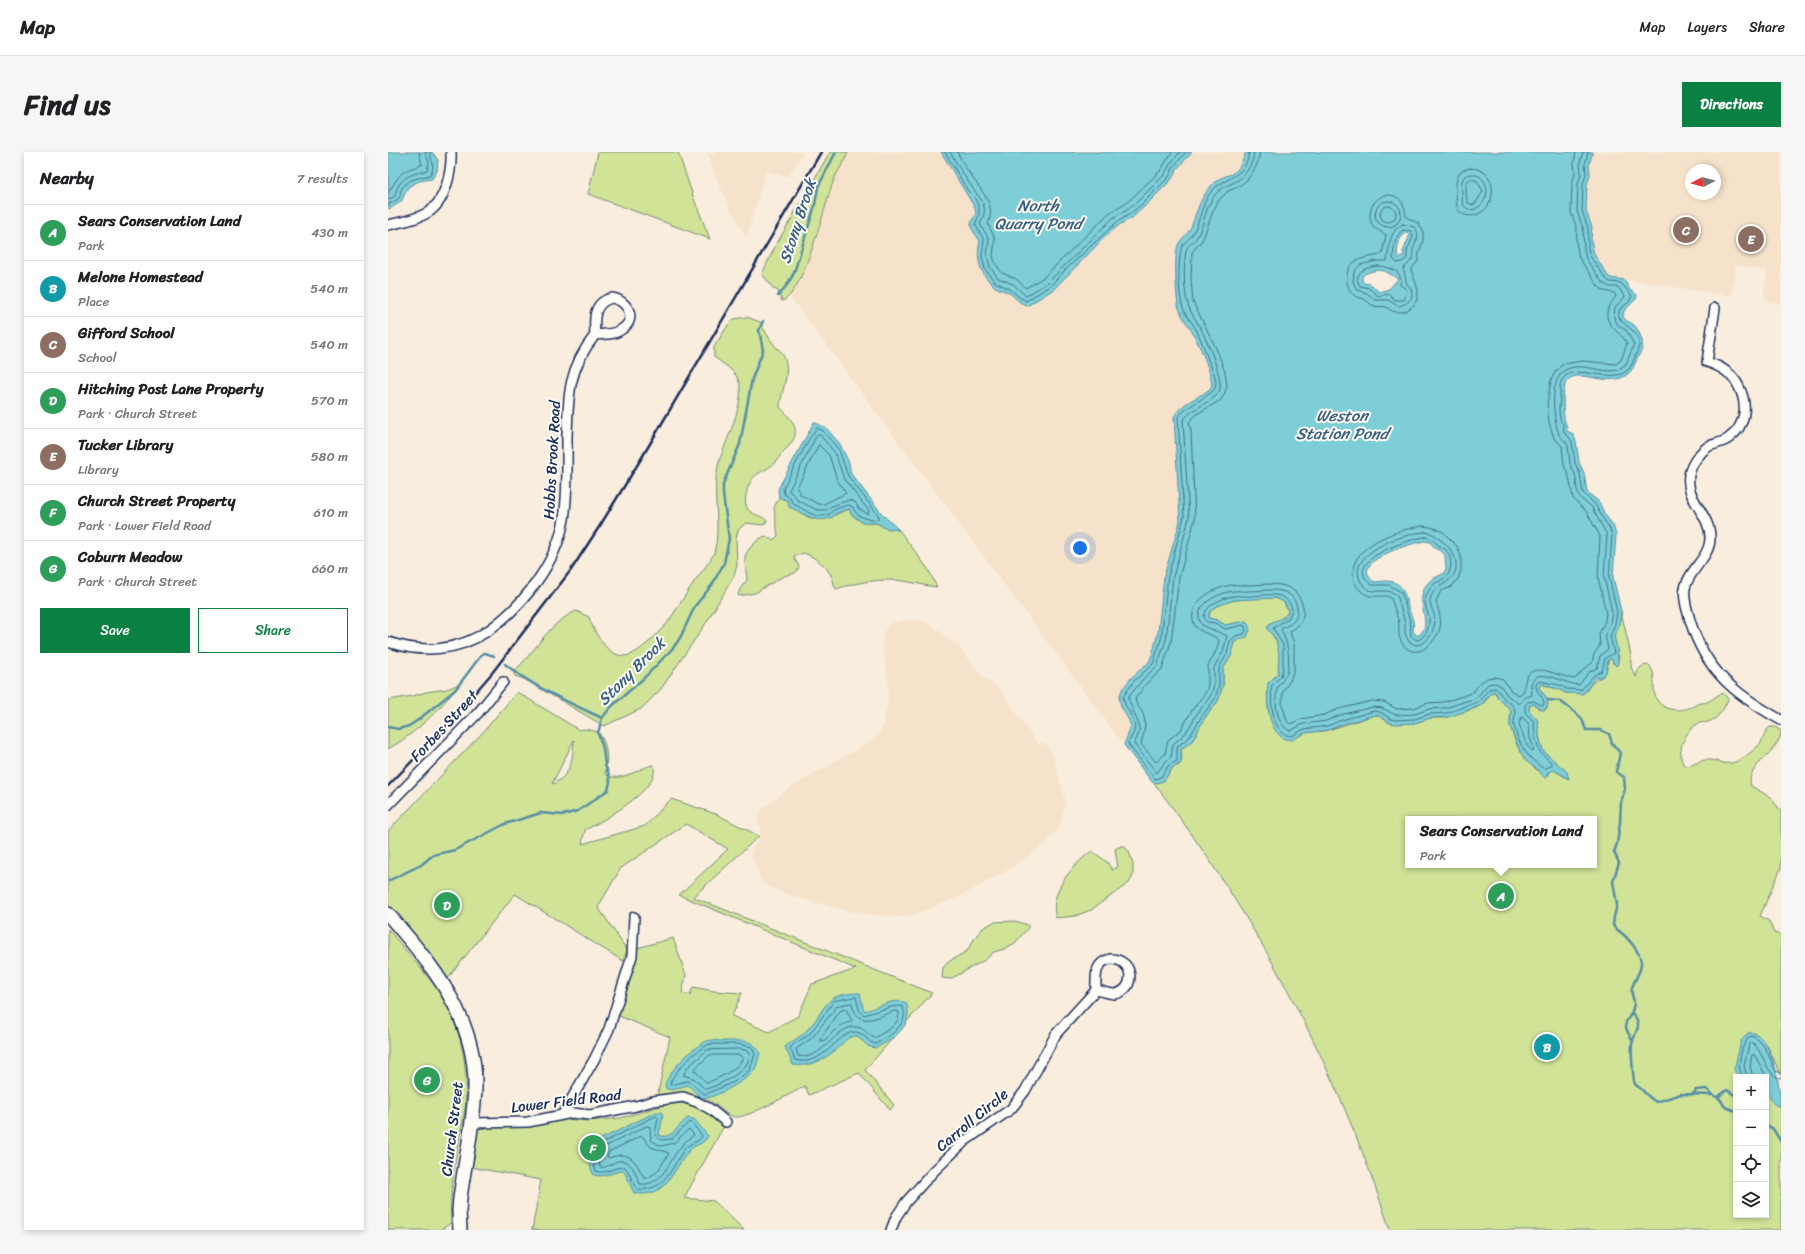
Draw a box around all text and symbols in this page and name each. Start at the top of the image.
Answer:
text: Map [20,11,55,44]
text: Map [1640,15,1665,40]
text: Layers [1687,15,1727,40]
text: Share [1749,15,1785,40]
text: Find us [24,80,111,129]
button: Directions [1682,82,1781,127]
text: Nearby [40,163,94,193]
north arrow [1685,164,1721,200]
text: 7 results [297,167,348,190]
water label: Stony Brook [770,173,826,267]
water label: North Quarry Pond [994,191,1086,238]
text: Sears Conservation Land [78,208,241,234]
pin: C [1673,215,1699,245]
text: A [49,221,57,244]
text: 430 m [311,221,348,244]
pin: E [1738,224,1764,254]
text: Park [78,234,105,257]
text: Melone Homestead [78,264,203,290]
text: B [49,277,57,300]
text: 540 m [310,277,348,300]
text: Place [78,290,109,313]
text: Gifford School [78,320,175,346]
text: C [49,333,57,356]
text: 540 m [310,333,348,356]
text: School [78,346,116,369]
text: Hitching Post Lane Property [78,376,263,402]
text: D [49,389,57,412]
text: 570 m [311,389,348,412]
street label: Hobbs Brook Road [536,399,568,520]
water label: Weston Station Pond [1296,401,1393,448]
text: Park · Church Street [78,402,197,425]
text: Tucker Library [78,432,173,458]
text: E [49,445,57,468]
text: 580 m [311,445,348,468]
text: Library [78,458,119,481]
text: Church Street Property [78,488,235,514]
text: F [49,501,57,524]
text: 610 m [313,501,348,524]
text: Park · Lower Field Road [78,514,211,537]
your location [1070,538,1090,558]
text: Coburn Meadow [78,544,182,570]
text: G [49,557,57,580]
text: 660 m [312,557,348,580]
text: Park · Church Street [78,570,197,593]
button: Save [40,608,190,653]
button: Share [198,608,348,653]
water label: Stony Brook [590,628,674,713]
street label: Forbes Street [404,683,485,768]
popup [1405,816,1597,868]
text: Sears Conservation Land [1420,818,1582,844]
text: Park [1420,844,1446,867]
pin: A [1488,881,1514,911]
pin: D [434,890,460,920]
pin: B [1534,1032,1560,1062]
pin: G [414,1065,440,1095]
map controls [1733,1074,1769,1218]
button: + [1733,1074,1769,1110]
street label: Church Street [433,1080,471,1178]
street label: Lower Field Road [509,1081,624,1121]
street label: Carroll Circle [930,1081,1014,1158]
button: − [1733,1110,1769,1146]
pin: F [580,1133,606,1163]
button: locate [1733,1146,1769,1182]
button: layers [1733,1182,1769,1218]

